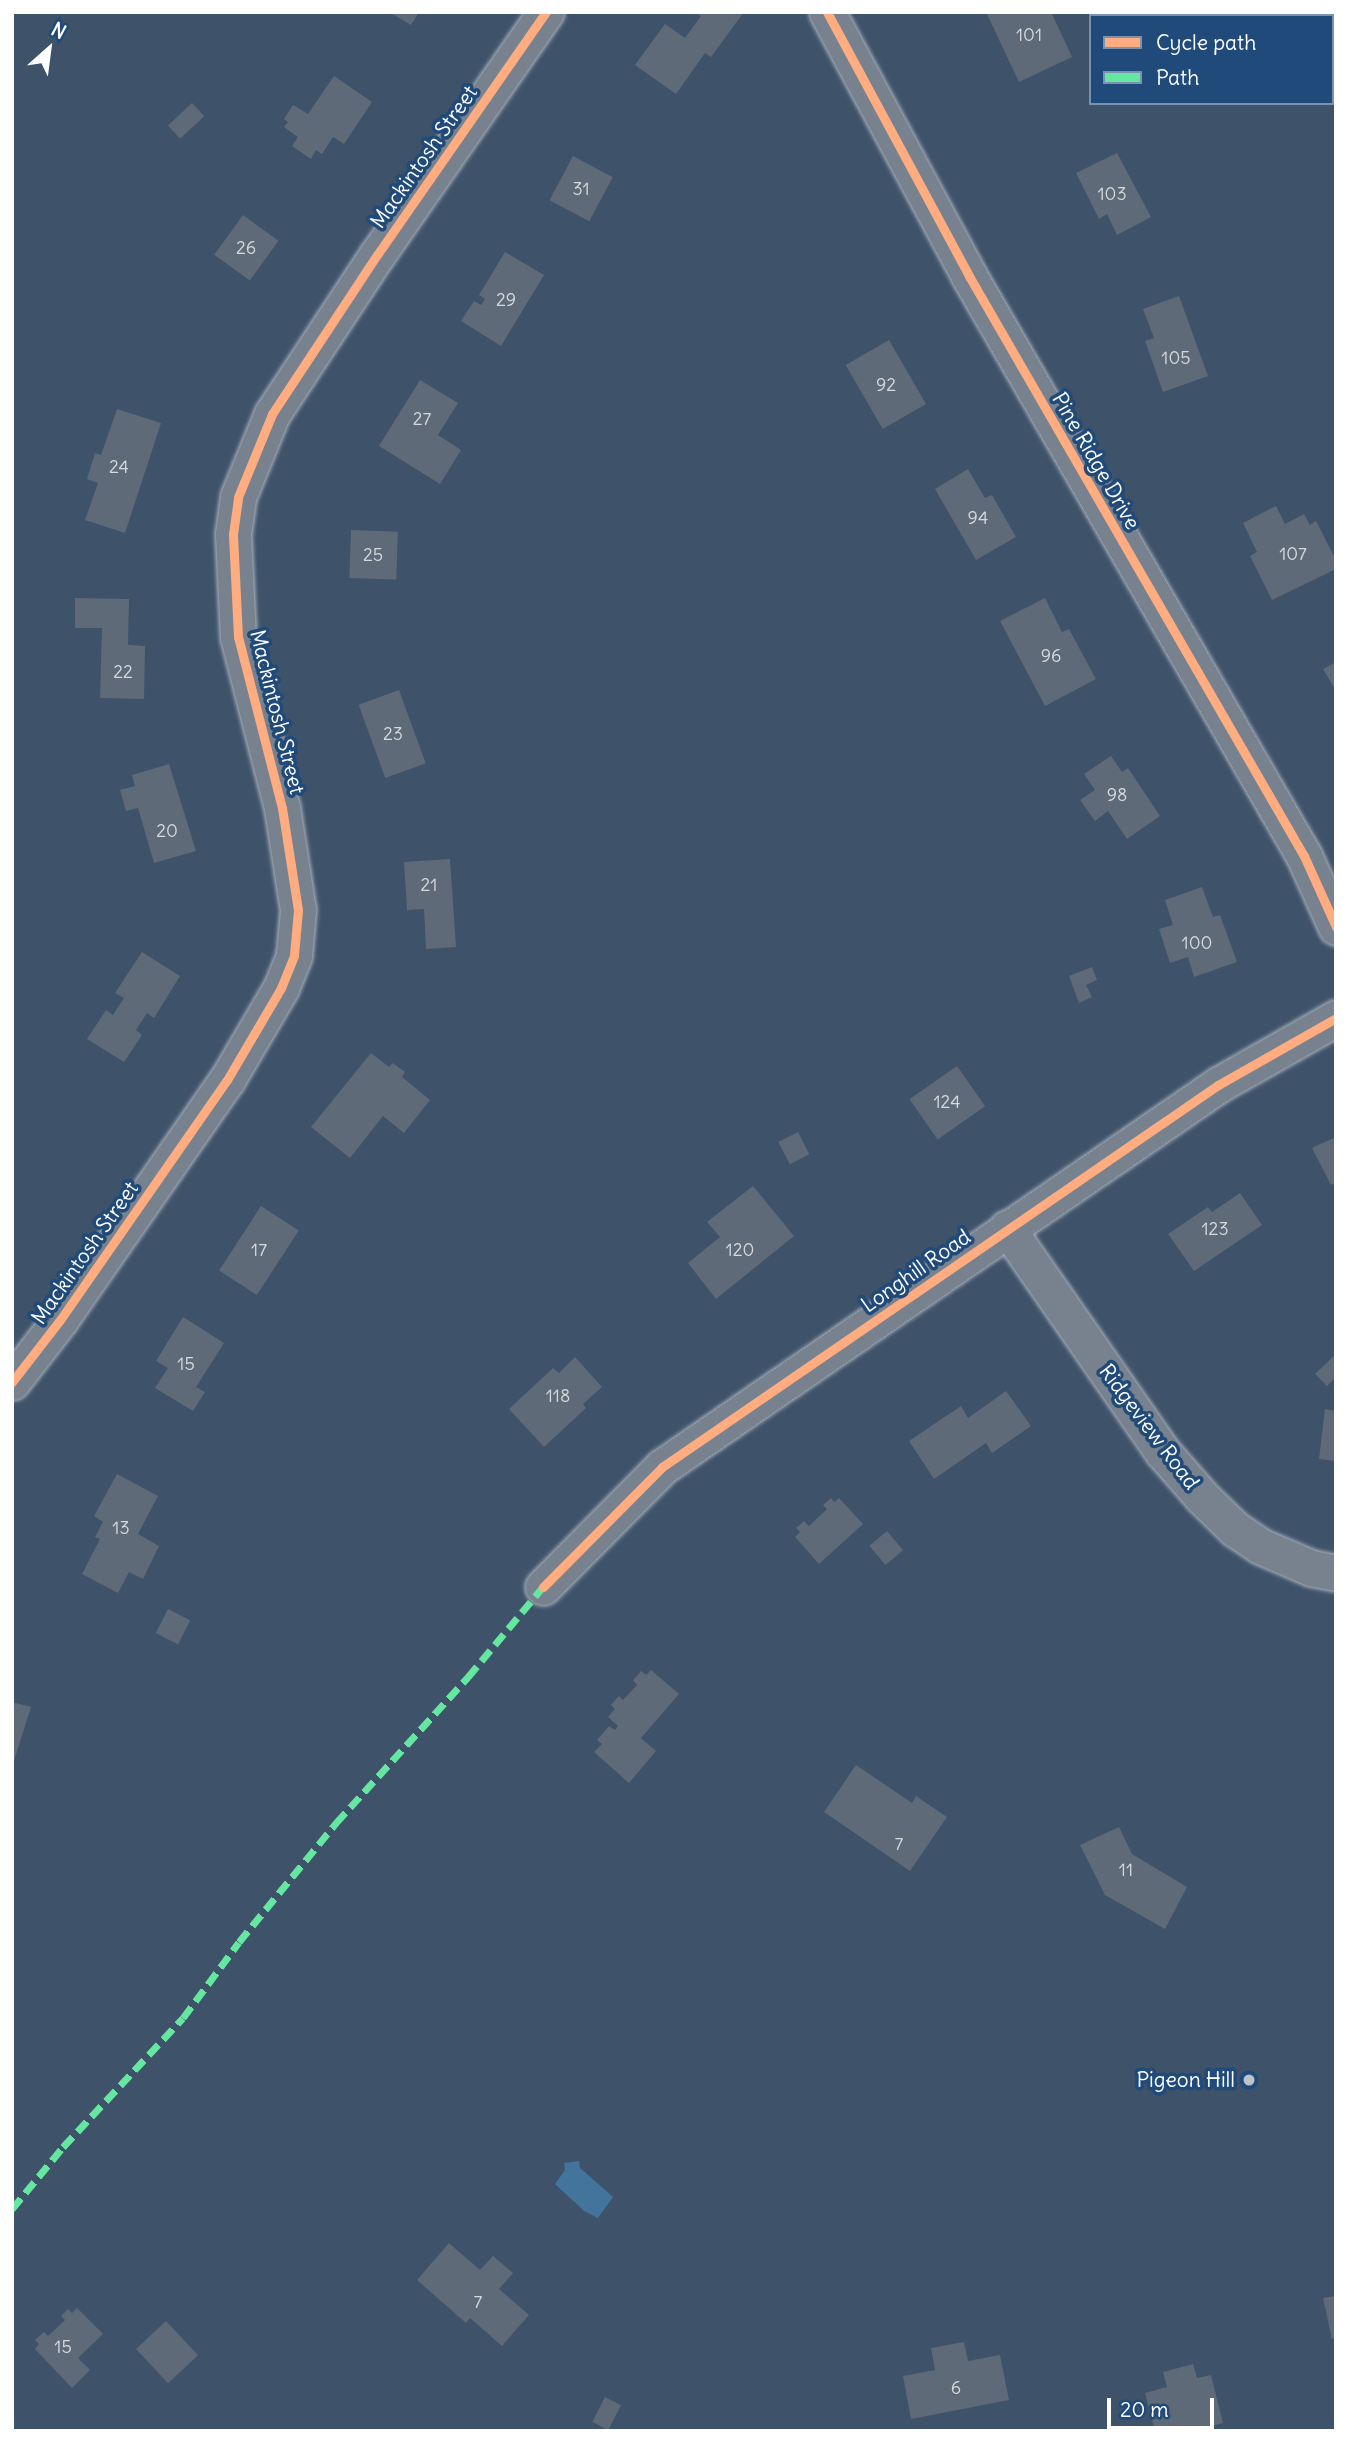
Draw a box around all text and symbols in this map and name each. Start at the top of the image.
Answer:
north arrow [14,14,84,84]
legend [1089,14,1334,105]
text: N [47,17,70,44]
house number: 101 [1016,24,1042,46]
text: Cycle path [1156,29,1256,56]
text: Path [1156,64,1199,91]
street label: Mackintosh Street [365,81,483,233]
house number: 31 [572,178,590,200]
house number: 103 [1097,183,1127,205]
house number: 26 [236,237,256,259]
house number: 29 [496,289,516,311]
house number: 105 [1161,347,1191,369]
house number: 92 [876,374,896,396]
street label: Pine Ridge Drive [1047,388,1145,534]
house number: 27 [413,408,431,430]
house number: 24 [109,456,129,478]
house number: 94 [968,507,988,529]
house number: 107 [1279,543,1307,565]
house number: 25 [363,544,383,566]
street label: Mackintosh Street [244,627,310,797]
house number: 96 [1041,645,1061,667]
house number: 22 [113,661,133,683]
house number: 23 [383,723,403,745]
house number: 98 [1107,784,1127,806]
house number: 20 [156,820,178,842]
house number: 21 [420,874,438,896]
house number: 100 [1182,932,1212,954]
house number: 124 [933,1091,961,1113]
street label: Mackintosh Street [26,1177,144,1329]
house number: 123 [1201,1218,1229,1240]
street label: Longhill Road [857,1224,975,1318]
house number: 17 [251,1239,267,1261]
house number: 120 [726,1239,754,1261]
house number: 15 [177,1353,195,1375]
street label: Ridgeview Road [1094,1359,1204,1495]
house number: 118 [546,1385,570,1407]
house number: 13 [112,1517,130,1539]
house number: 7 [895,1833,903,1855]
house number: 11 [1119,1859,1133,1881]
place label: Pigeon Hill [1136,2067,1235,2093]
marker: Pigeon Hill [1241,2072,1257,2088]
house number: 7 [474,2291,482,2313]
house number: 15 [54,2336,72,2358]
house number: 6 [951,2377,961,2399]
scale bar [1110,2384,1217,2428]
text: 20 m [1120,2396,1169,2423]

